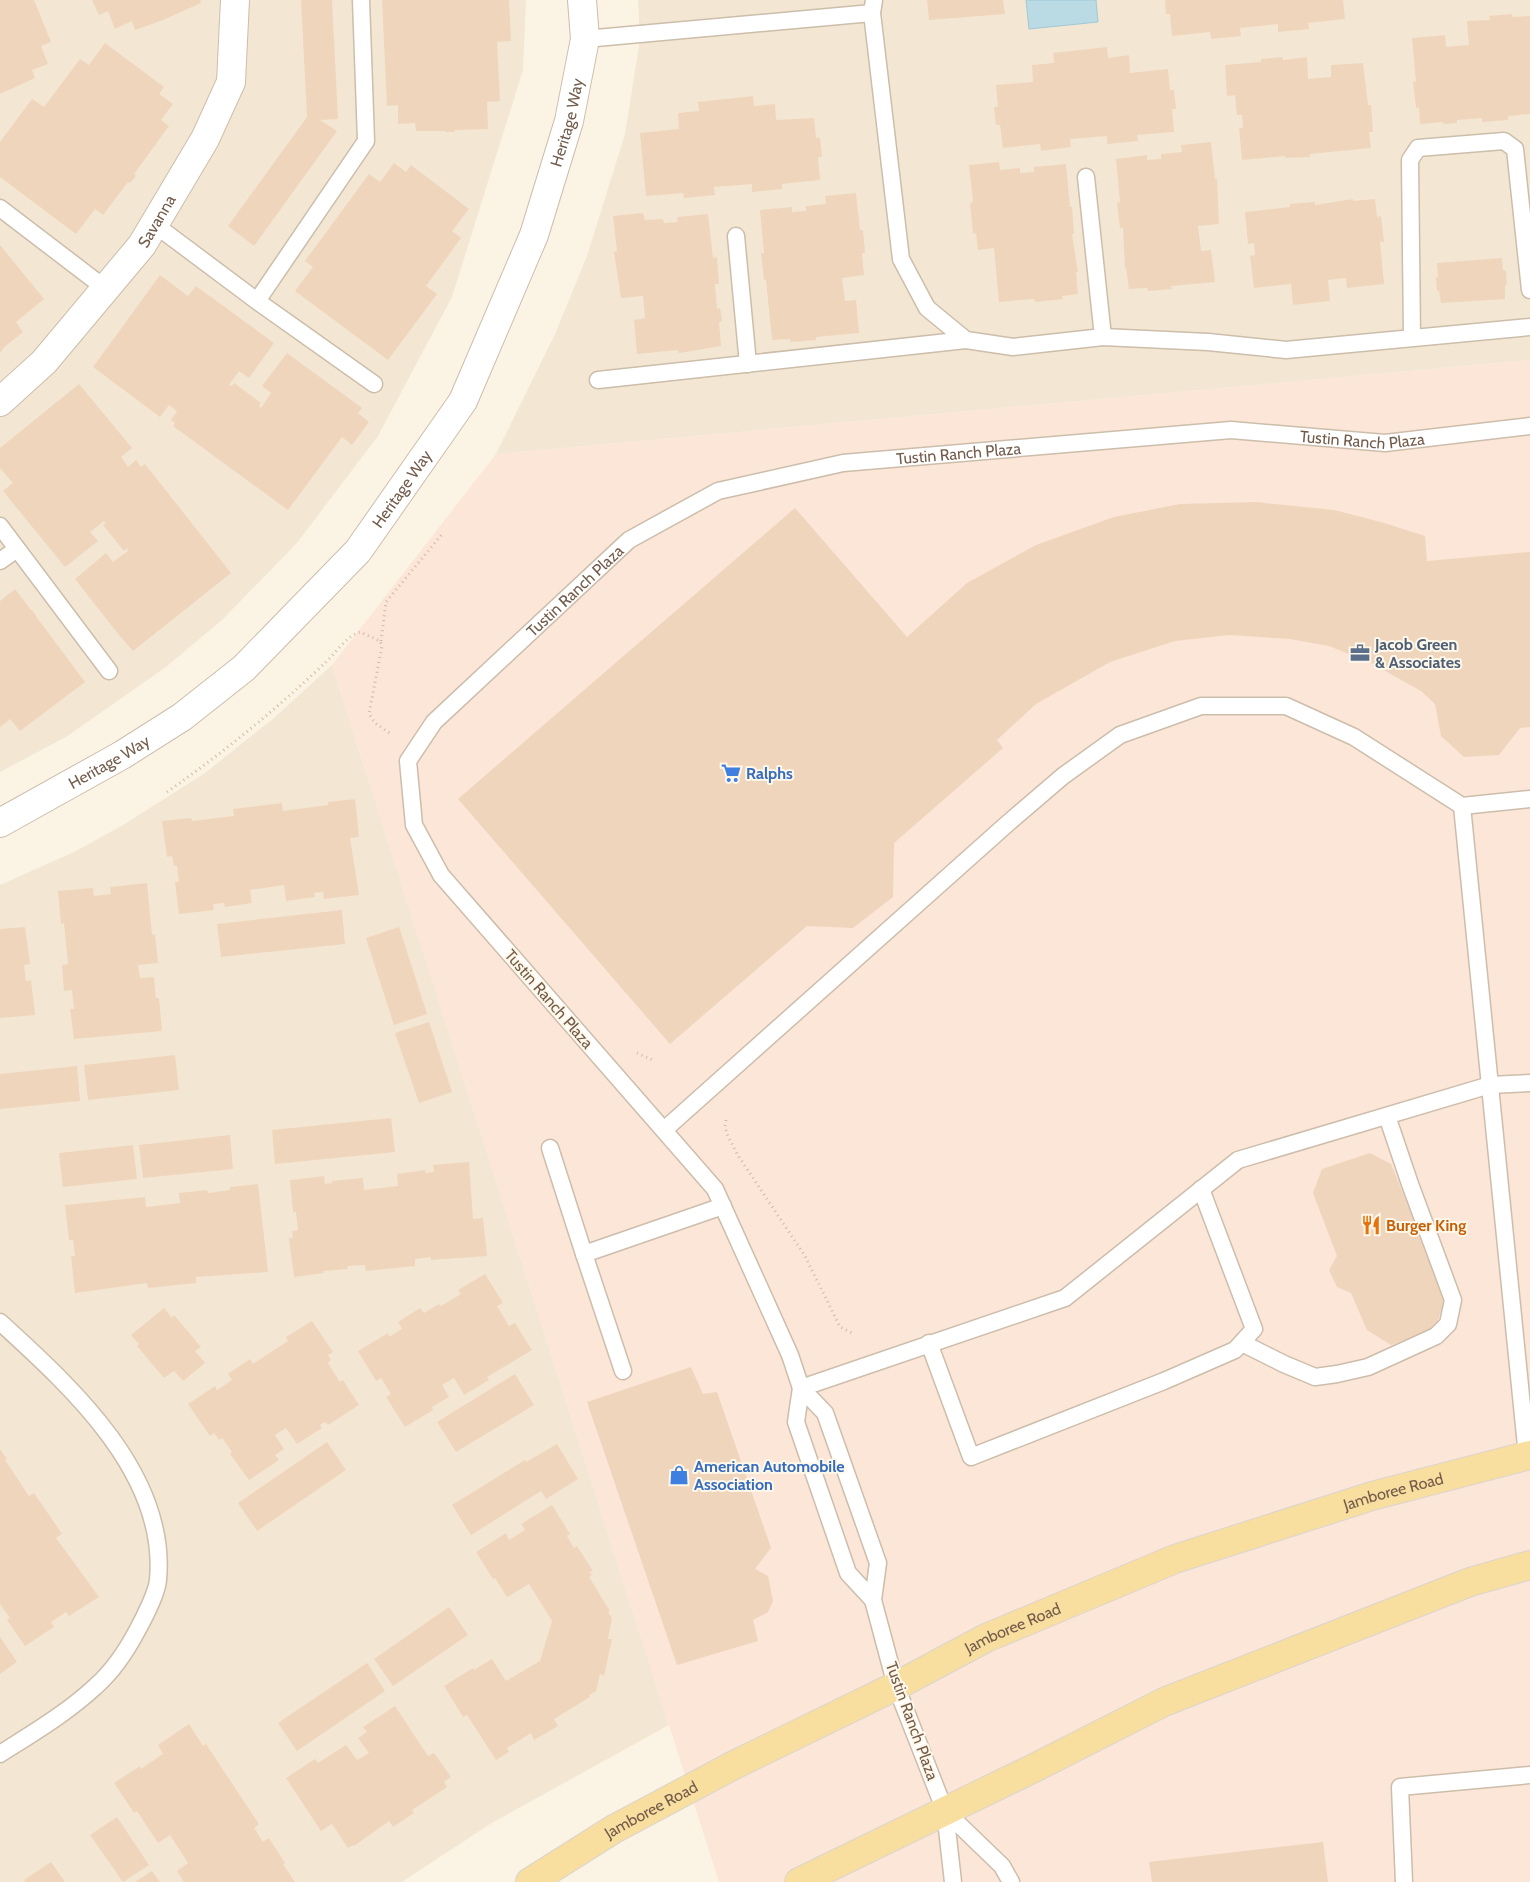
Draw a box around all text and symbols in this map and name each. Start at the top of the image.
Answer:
street label: Heritage Way [546,77,587,169]
street label: Savanna [133,191,179,251]
street label: Tustin Ranch Plaza [1299,426,1426,452]
street label: Tustin Ranch Plaza [896,438,1022,468]
street label: Heritage Way [368,446,435,531]
street label: Tustin Ranch Plaza [523,541,627,640]
place label: Jacob Green & Associates [1374,635,1461,672]
office icon: Jacob Green & Associates [1349,642,1371,664]
street label: Heritage Way [65,731,153,792]
supermarket icon: Ralphs [720,762,742,784]
place label: Ralphs [746,764,793,783]
street label: Tustin Ranch Plaza [501,946,597,1053]
restaurant icon: Burger King [1360,1214,1382,1236]
place label: Burger King [1386,1216,1466,1235]
place label: American Automobile Association [694,1457,845,1494]
shop icon: American Automobile Association [668,1464,690,1486]
street label: Jamboree Road [1340,1468,1445,1514]
street label: Jamboree Road [960,1598,1063,1658]
street label: Tustin Ranch Plaza [882,1659,942,1783]
street label: Jamboree Road [600,1777,701,1843]

